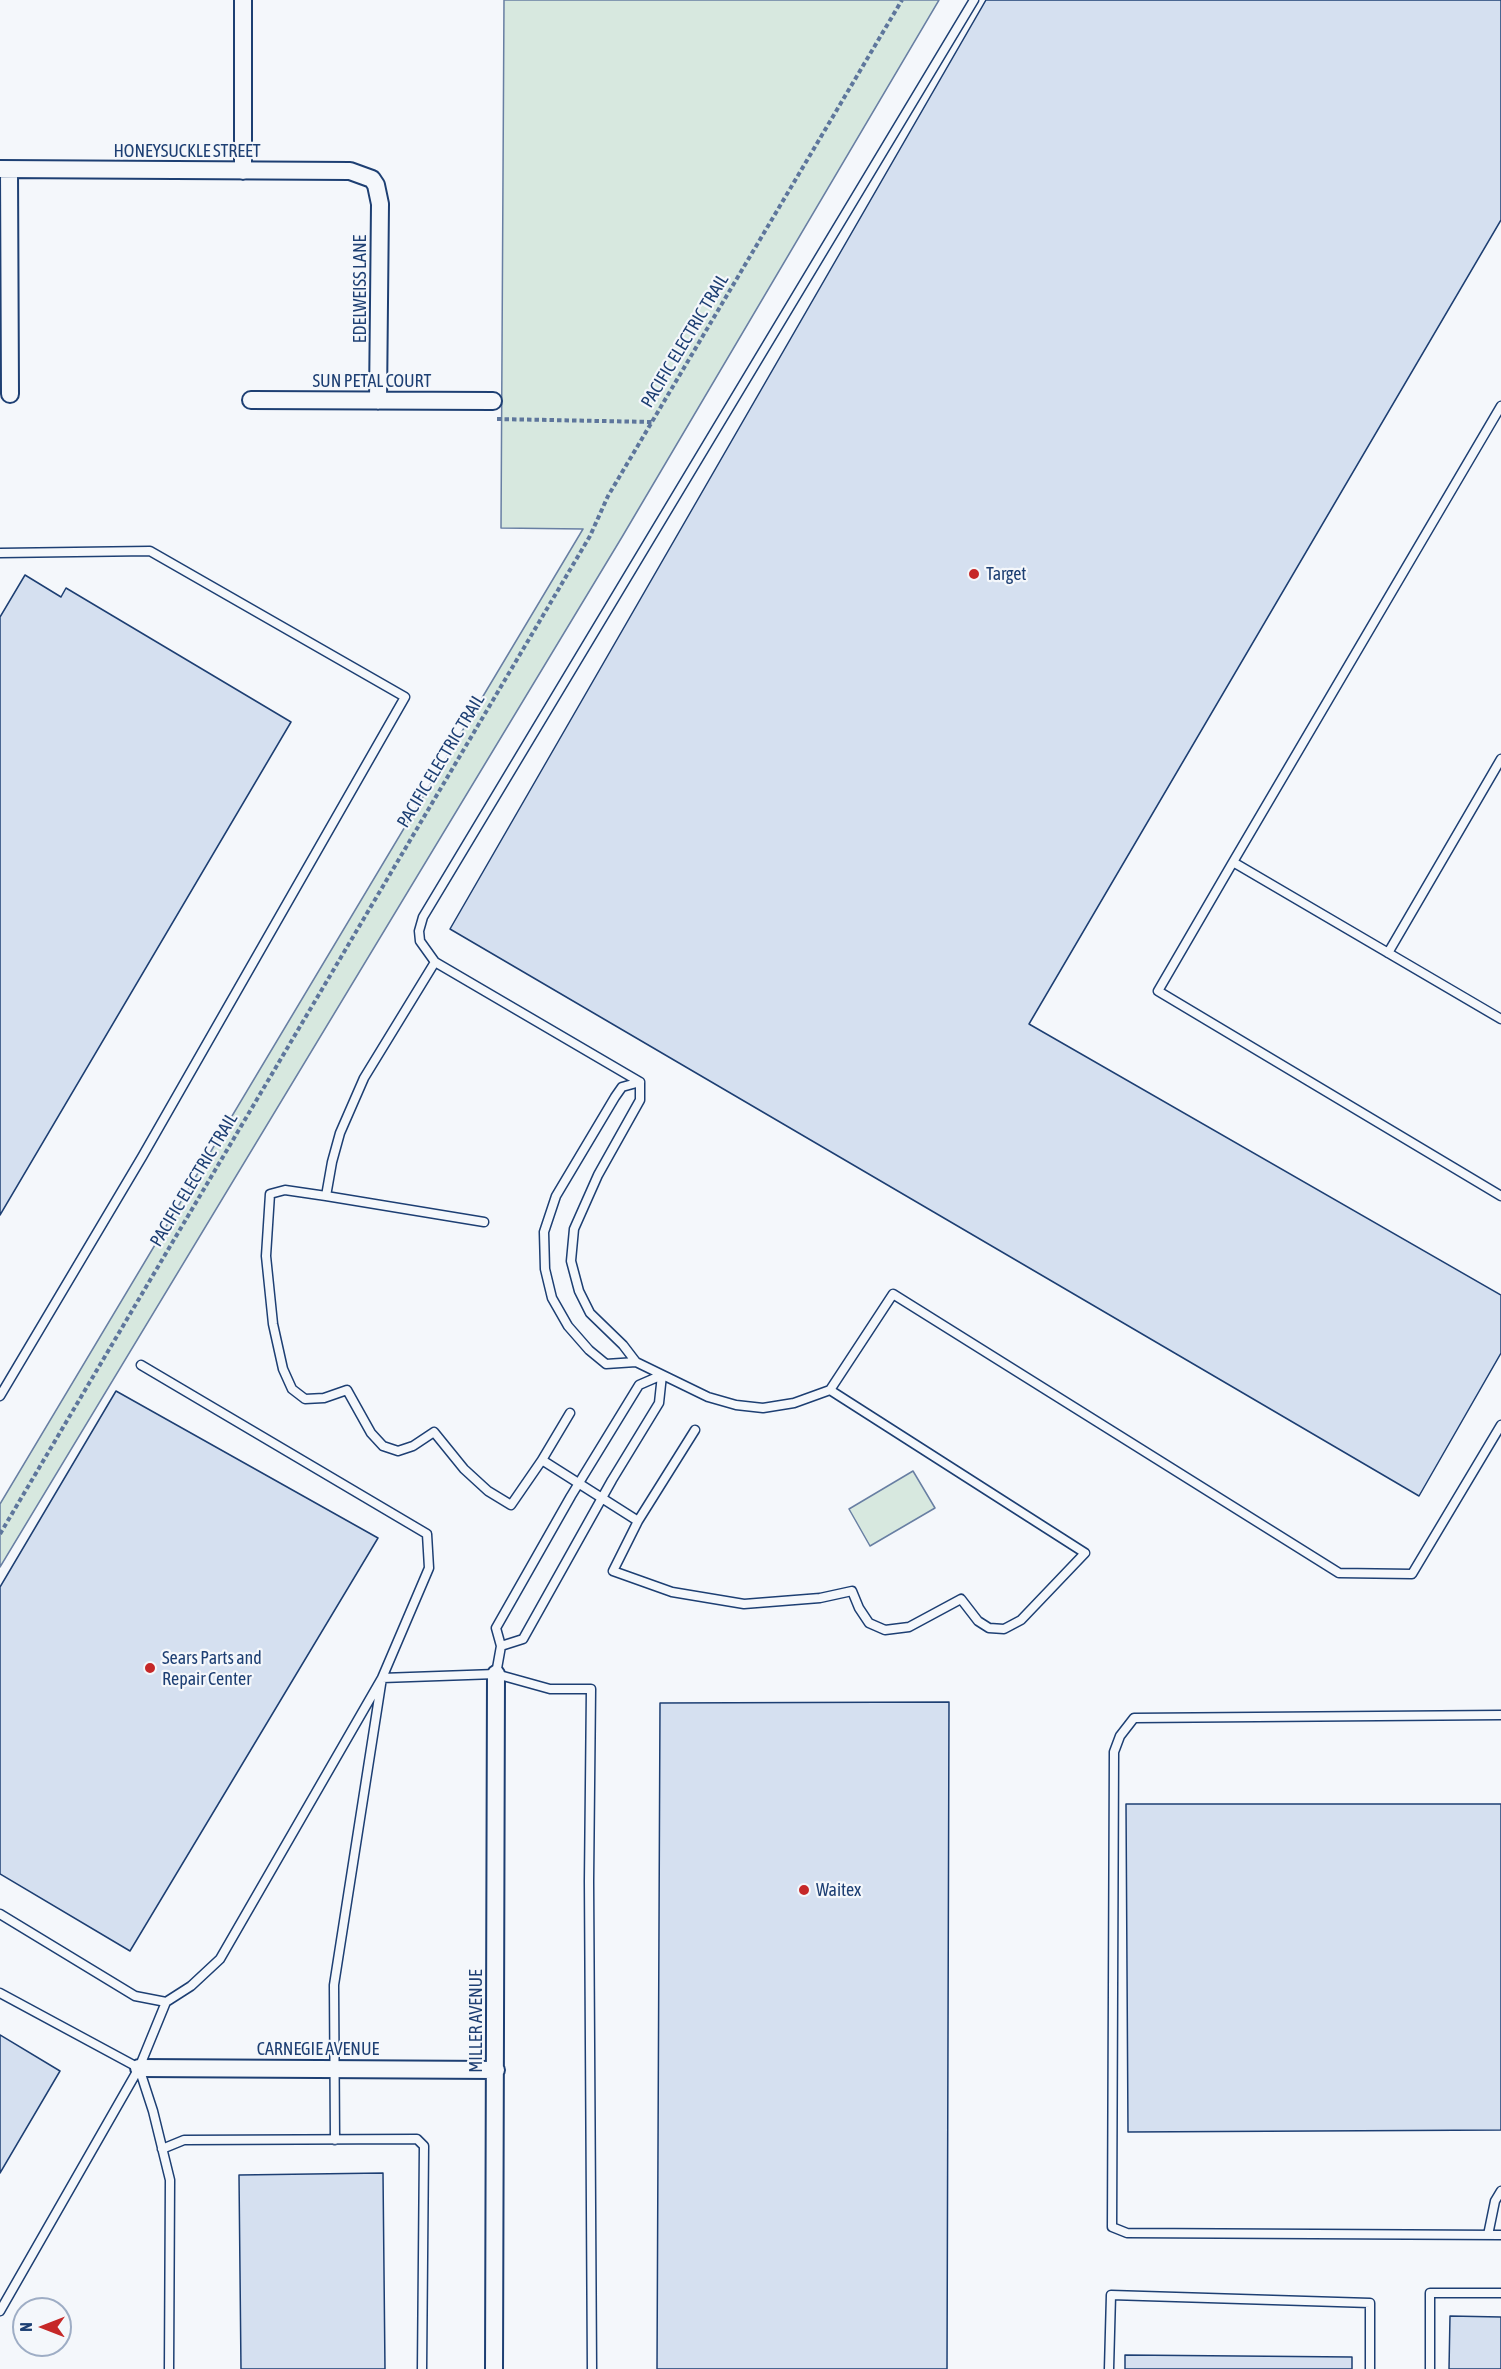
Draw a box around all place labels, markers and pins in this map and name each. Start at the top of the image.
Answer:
place label: Target [986,563,1027,585]
marker: Target [967,567,981,581]
place label: Sears Parts and Repair Center [162,1647,262,1690]
marker: Sears Parts and Repair Center [143,1661,157,1675]
place label: Waitex [816,1879,861,1901]
marker: Waitex [797,1883,811,1897]

